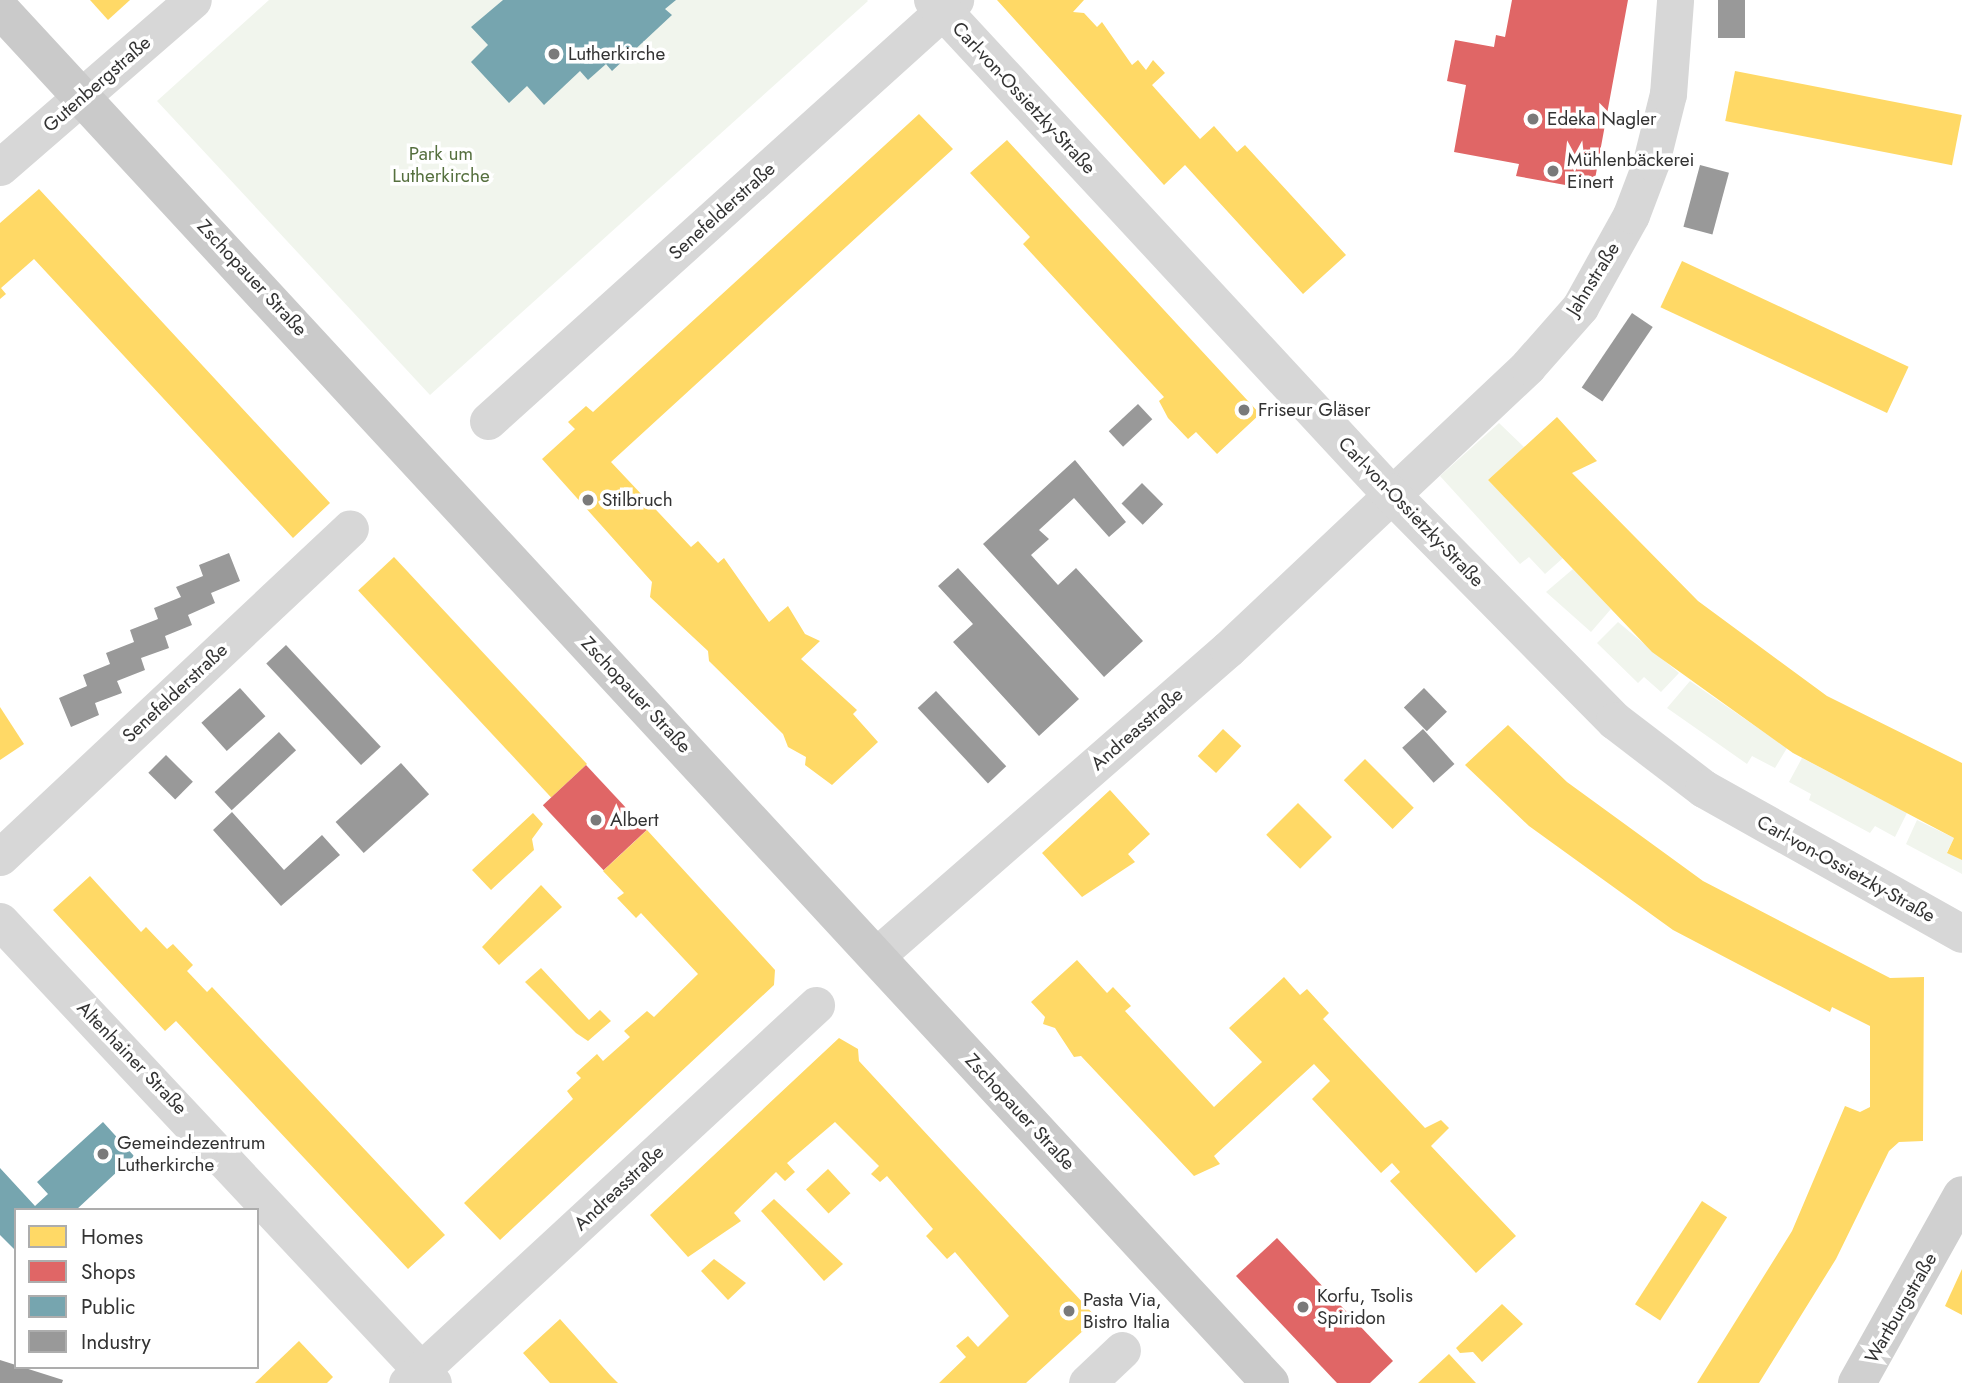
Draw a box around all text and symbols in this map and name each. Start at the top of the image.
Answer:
street label: Carl-von-Ossietzky-Straße [947,17,1101,179]
street label: Gutenbergstraße [39,31,155,137]
place label: Lutherkirche [568,43,665,65]
marker: Lutherkirche [546,46,562,62]
place label: Edeka Nagler [1547,108,1657,130]
marker: Edeka Nagler [1525,111,1541,127]
park label: Park um Lutherkirche [392,143,490,187]
place label: Mühlenbäckerei Einert [1567,149,1694,193]
street label: Senefelderstraße [664,157,780,265]
marker: Mühlenbäckerei Einert [1545,163,1561,179]
street label: Zschopauer Straße [192,215,312,341]
street label: Jahnstraße [1562,238,1624,320]
place label: Friseur Gläser [1258,399,1370,421]
marker: Friseur Gläser [1236,402,1252,418]
street label: Carl-von-Ossietzky-Straße [1333,432,1489,592]
place label: Stilbruch [602,489,673,511]
marker: Stilbruch [580,492,596,508]
street label: Zschopauer Straße [576,632,696,758]
street label: Senefelderstraße [118,639,232,747]
street label: Andreasstraße [1086,683,1188,775]
place label: Albert [610,809,659,831]
street label: Carl-von-Ossietzky-Straße [1753,811,1939,927]
marker: Albert [588,812,604,828]
street label: Altenhainer Straße [72,997,192,1119]
street label: Zschopauer Straße [960,1049,1080,1175]
place label: Gemeindezentrum Lutherkirche [117,1132,265,1176]
street label: Andreasstraße [569,1141,669,1235]
marker: Gemeindezentrum Lutherkirche [95,1146,111,1162]
legend [14,1208,259,1369]
text: Homes [81,1222,143,1252]
street label: Wartburgstraße [1860,1249,1942,1367]
text: Shops [81,1257,135,1287]
place label: Korfu, Tsolis Spiridon [1317,1285,1413,1329]
place label: Pasta Via, Bistro Italia [1083,1289,1170,1333]
text: Public [81,1292,135,1322]
marker: Korfu, Tsolis Spiridon [1295,1299,1311,1315]
marker: Pasta Via, Bistro Italia [1061,1303,1077,1319]
text: Industry [81,1327,151,1357]

